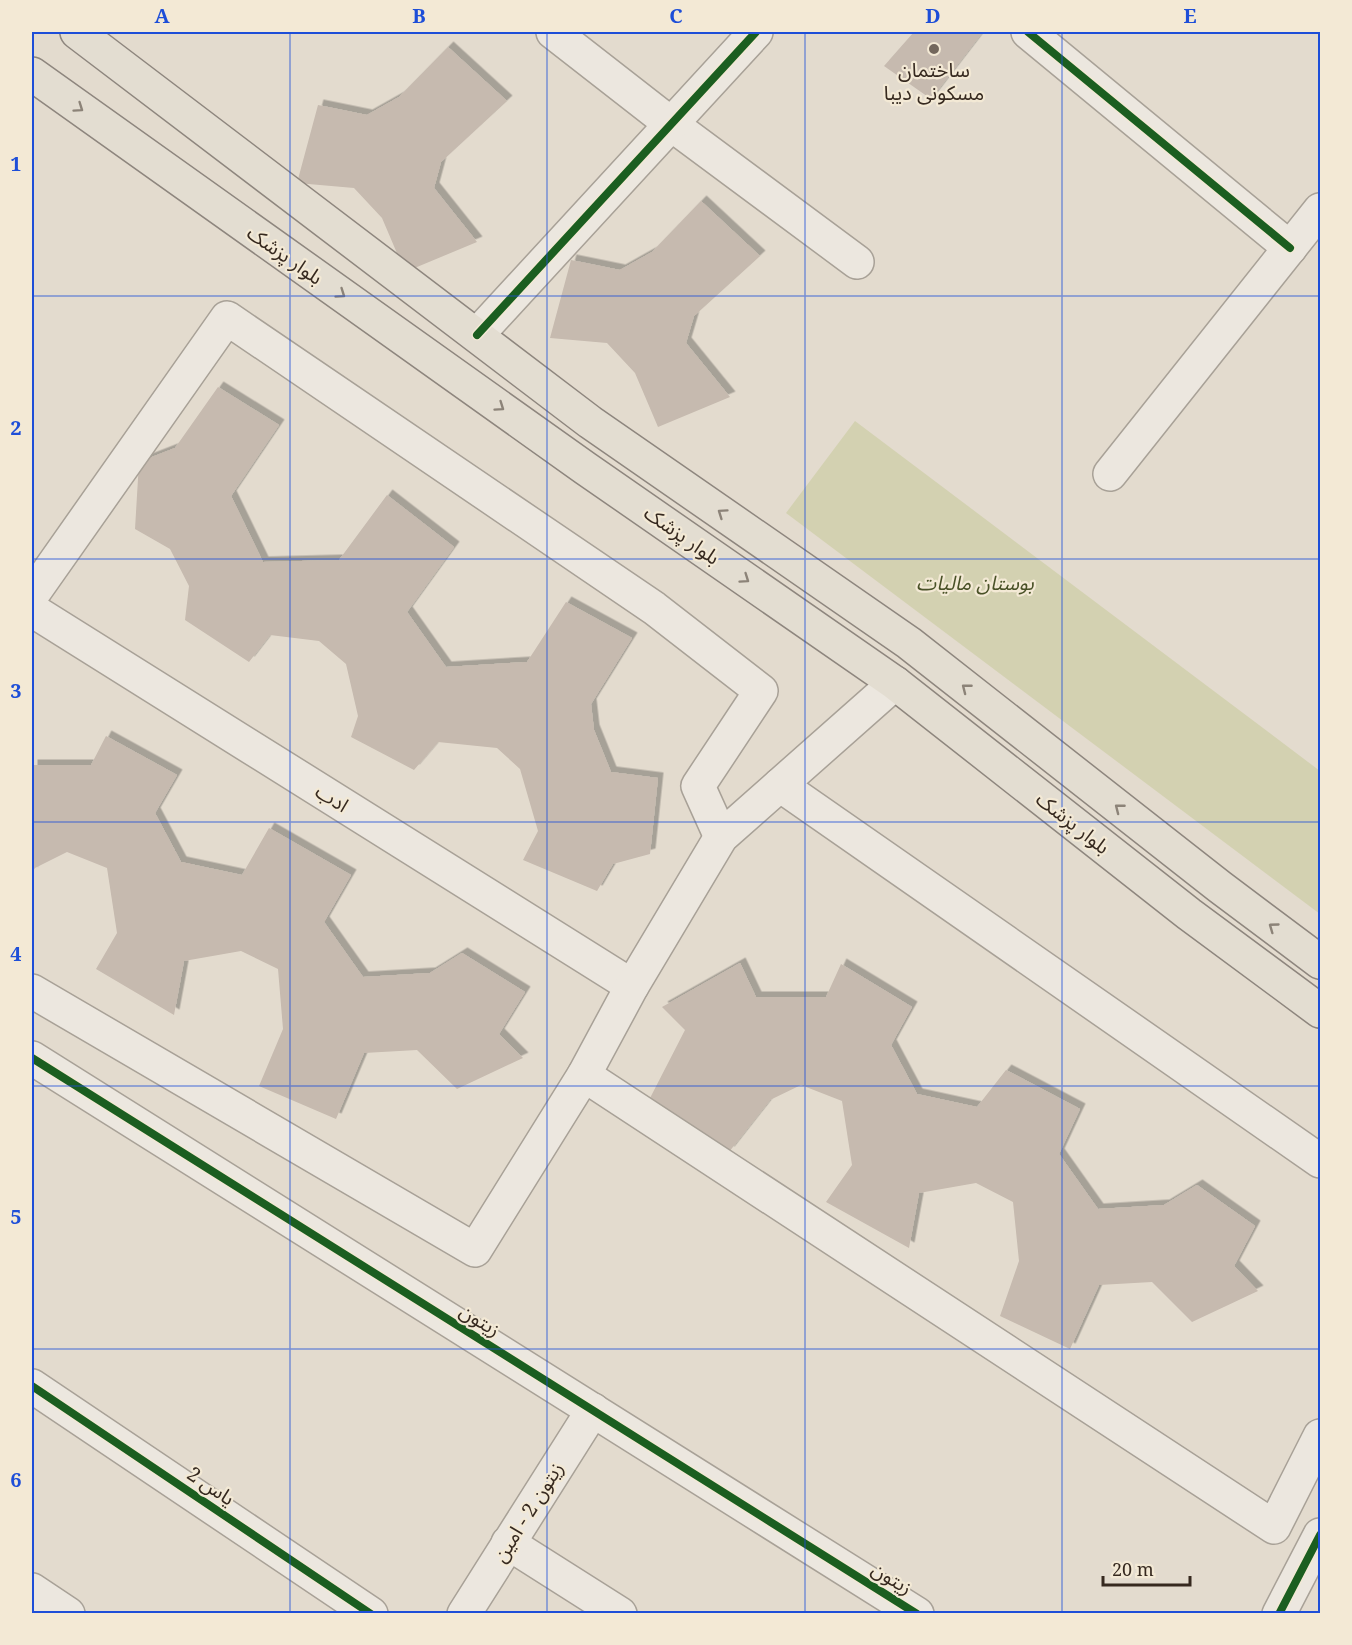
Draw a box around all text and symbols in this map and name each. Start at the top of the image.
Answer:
text: A [154,2,170,29]
text: B [412,2,426,29]
text: C [669,2,683,29]
text: D [925,2,941,29]
text: E [1183,2,1197,29]
marker: ساختمان مسکونی دیبا [927,42,941,56]
place label: ساختمان مسکونی دیبا [884,56,984,106]
one-way arrow [73,101,84,112]
text: 1 [10,150,22,177]
street label: بلوار پزشک [242,219,329,291]
one-way arrow [334,287,345,298]
one-way arrow [493,400,504,411]
text: 2 [10,414,22,441]
street label: بلوار پزشک [639,499,726,571]
one-way arrow [717,509,728,520]
park label: بوستان مالیات [916,569,1034,596]
one-way arrow [739,572,750,583]
text: 3 [10,677,22,704]
one-way arrow [961,684,972,695]
street label: ادب [311,777,354,818]
street label: بلوار پزشک [1031,785,1116,860]
one-way arrow [1115,805,1126,816]
one-way arrow [1269,923,1280,934]
text: 4 [10,940,22,967]
text: 5 [10,1203,22,1230]
street label: زیتون [455,1297,506,1343]
street label: زیتون 2 - امین [486,1456,569,1567]
street label: یاس 2 [182,1460,241,1511]
text: 6 [10,1466,22,1493]
scale bar [1103,1549,1190,1587]
street label: زیتون [867,1555,918,1601]
text: 20 m [1112,1557,1154,1581]

